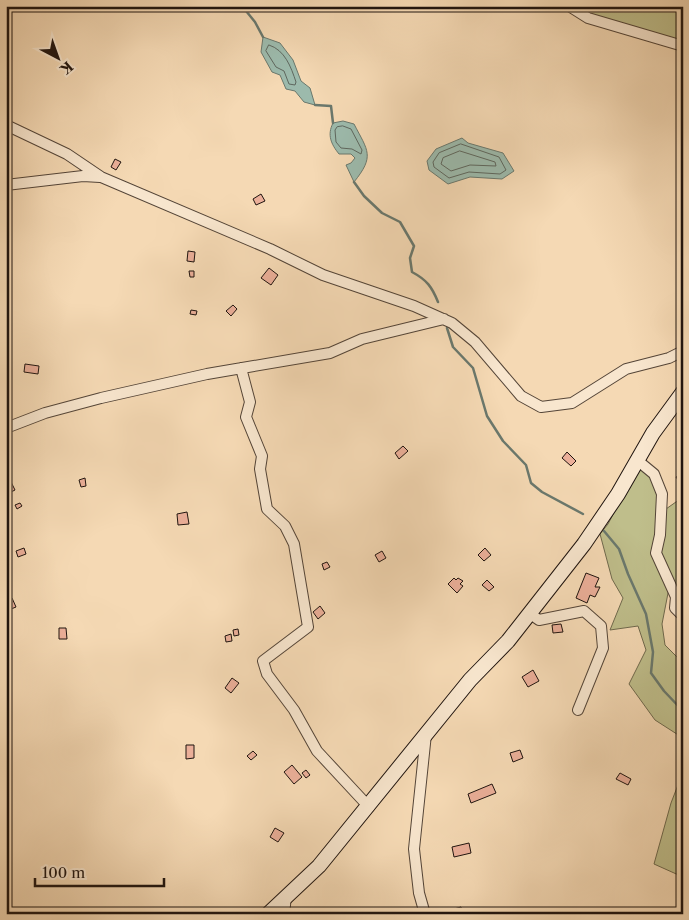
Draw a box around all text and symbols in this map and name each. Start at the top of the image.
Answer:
north arrow [32,32,82,82]
text: K [56,57,77,79]
scale bar [35,855,164,887]
text: 100 m [42,863,85,882]

